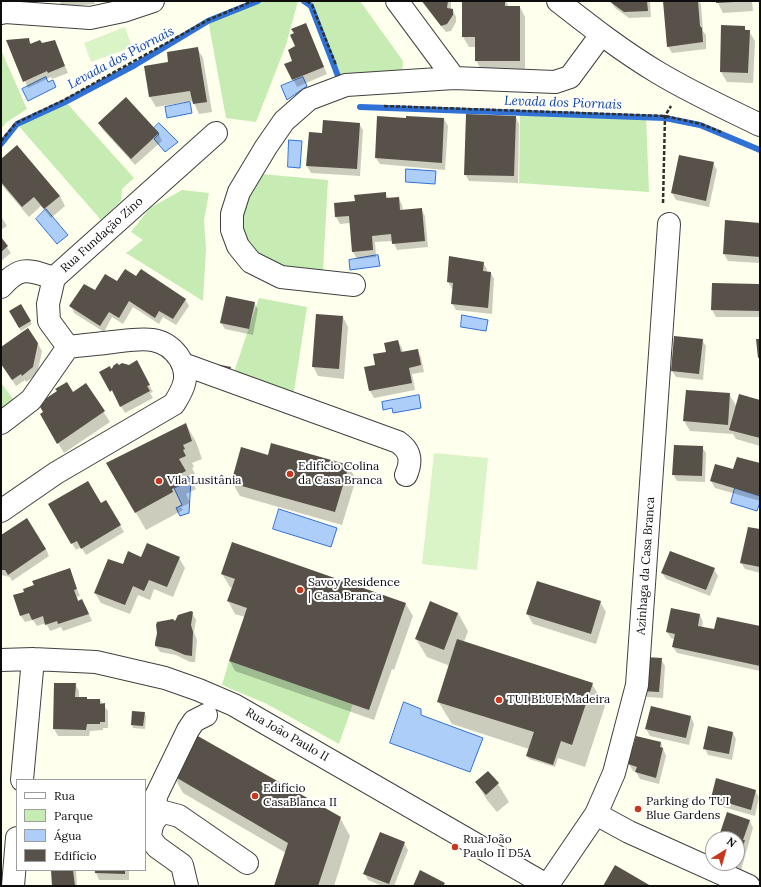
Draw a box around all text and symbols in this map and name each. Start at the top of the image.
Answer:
water label: Levada dos Piornais [65,23,177,93]
water label: Levada dos Piornais [504,93,622,113]
street label: Rua Fundação Zino [58,194,146,276]
place label: Edifício Colina da Casa Branca [298,460,383,488]
marker: Edifício Colina da Casa Branca [285,469,295,479]
place label: Vila Lusitânia [167,474,242,488]
marker: Vila Lusitânia [154,476,164,486]
street label: Azinhaga da Casa Branca [634,496,658,636]
place label: Savoy Residence | Casa Branca [308,576,400,604]
marker: Savoy Residence | Casa Branca [295,585,305,595]
place label: TUI BLUE Madeira [507,693,610,707]
marker: TUI BLUE Madeira [494,695,504,705]
street label: Rua João Paulo II [243,705,331,765]
legend [16,779,146,871]
place label: Edifício CasaBlanca II [263,782,337,810]
text: Rua [54,788,75,803]
marker: Edifício CasaBlanca II [250,791,260,801]
place label: Parking do TUI Blue Gardens [646,795,729,823]
marker: Parking do TUI Blue Gardens [633,804,643,814]
text: Parque [54,808,93,823]
text: Água [54,828,82,843]
north arrow [705,831,745,871]
place label: Rua João Paulo II D5A [463,833,531,861]
text: N [724,834,739,850]
marker: Rua João Paulo II D5A [450,842,460,852]
text: Edifício [54,848,97,863]

